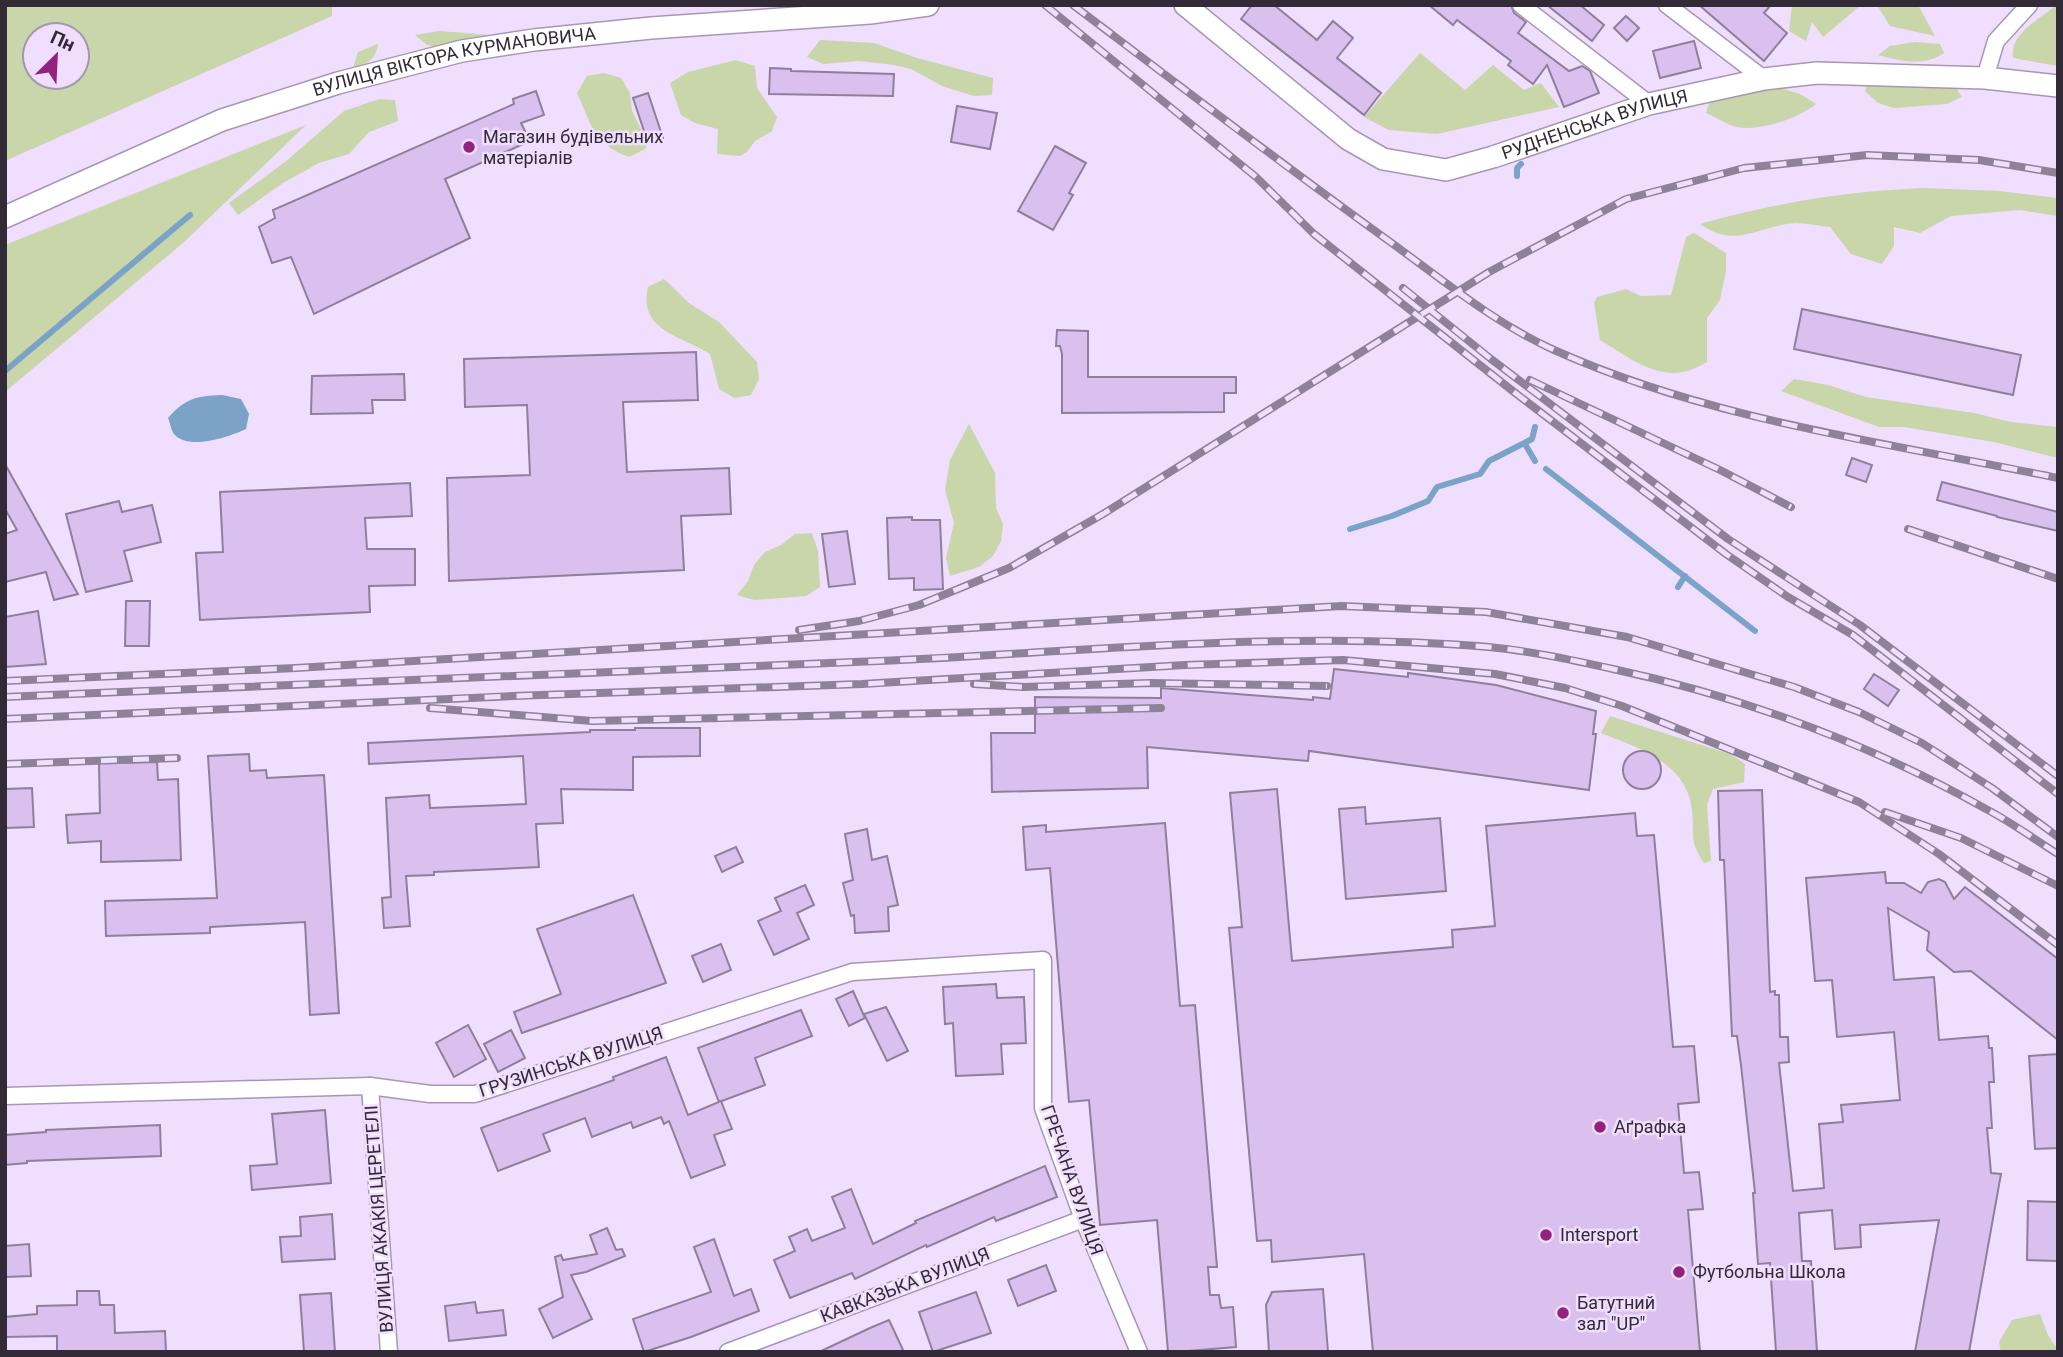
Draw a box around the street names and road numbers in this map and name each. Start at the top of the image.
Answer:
street label: ВУЛИЦЯ ВІКТОРА КУРМАНОВИЧА [310,23,597,100]
street label: РУДНЕНСЬКА ВУЛИЦЯ [1499,85,1690,163]
street label: ГРУЗИНСЬКА ВУЛИЦЯ [476,1022,665,1101]
street label: ГРЕЧАНА ВУЛИЦЯ [1037,1102,1108,1258]
street label: ВУЛИЦЯ АКАКІЯ ЦЕРЕТЕЛІ [360,1105,397,1333]
street label: КАВКАЗЬКА ВУЛИЦЯ [817,1243,992,1327]

